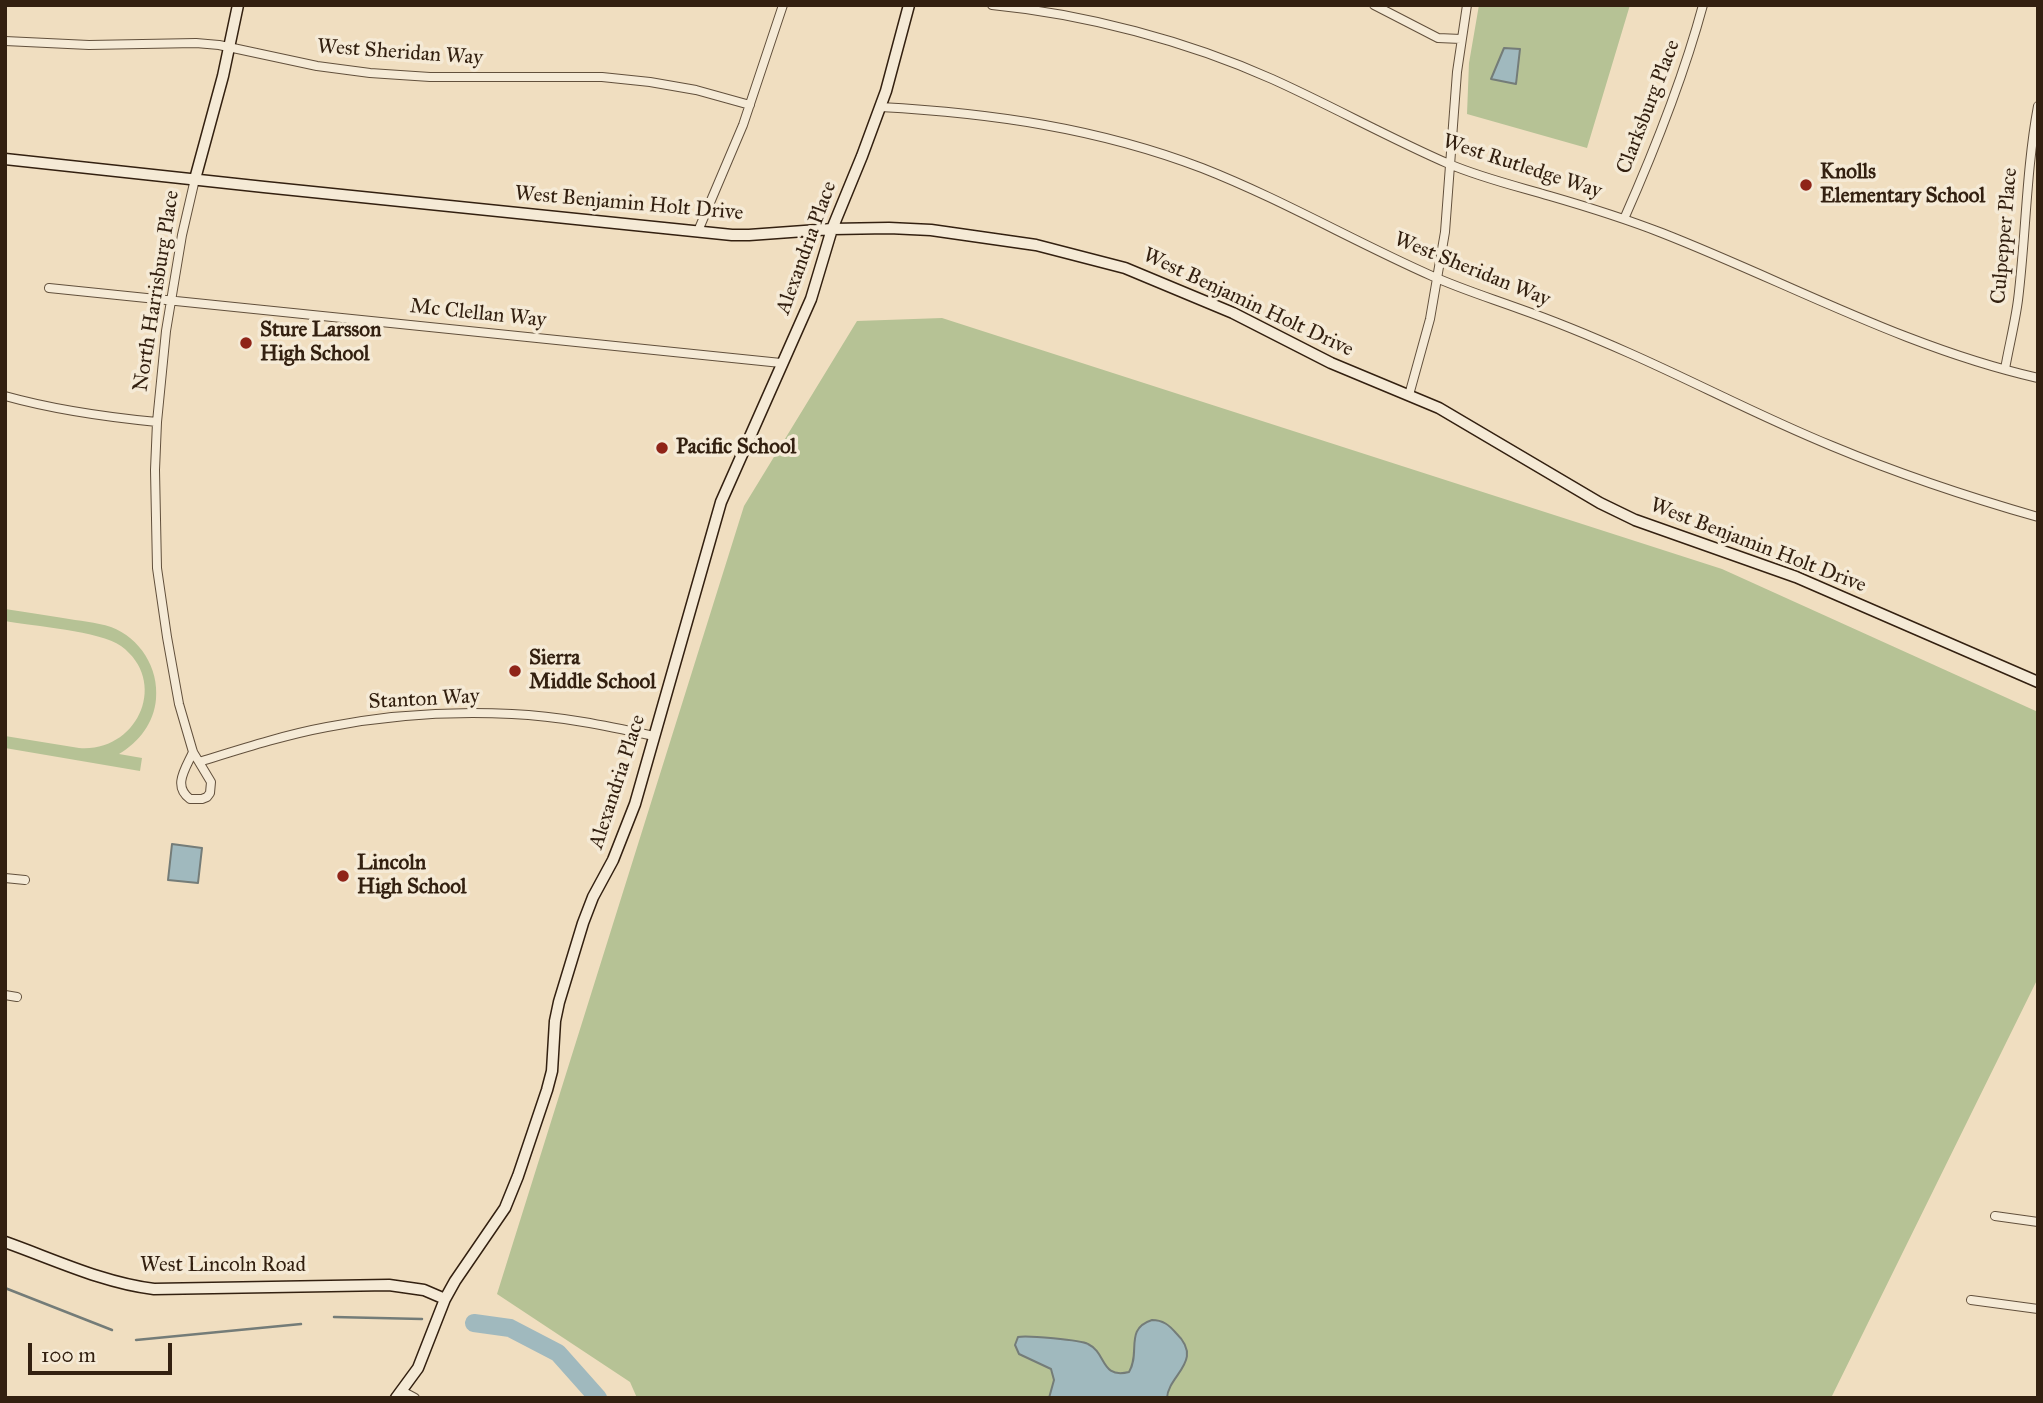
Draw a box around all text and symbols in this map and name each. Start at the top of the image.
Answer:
street label: West Sheridan Way [316,35,484,71]
street label: Clarksburg Place [1612,36,1686,178]
street label: West Rutledge Way [1439,129,1605,205]
place label: Knolls Elementary School [1820,160,1985,210]
street label: Culpepper Place [1986,167,2024,305]
marker: Knolls Elementary School [1798,177,1814,193]
street label: Alexandria Place [771,178,843,318]
street label: West Benjamin Holt Drive [514,181,744,227]
street label: North Harrisburg Place [129,189,185,393]
street label: West Sheridan Way [1390,227,1554,313]
street label: West Benjamin Holt Drive [1139,243,1357,363]
street label: Mc Clellan Way [409,294,547,334]
place label: Sture Larsson High School [260,318,381,368]
marker: Sture Larsson High School [238,335,254,351]
place label: Pacific School [676,435,796,461]
marker: Pacific School [654,440,670,456]
street label: West Benjamin Holt Drive [1646,493,1870,599]
place label: Sierra Middle School [529,646,656,696]
marker: Sierra Middle School [507,663,523,679]
street label: Stanton Way [368,685,480,715]
street label: Alexandria Place [584,712,652,852]
place label: Lincoln High School [357,851,467,901]
marker: Lincoln High School [335,868,351,884]
street label: West Lincoln Road [140,1253,306,1279]
scale bar [32,1330,175,1374]
text: 100 m [41,1342,96,1368]

